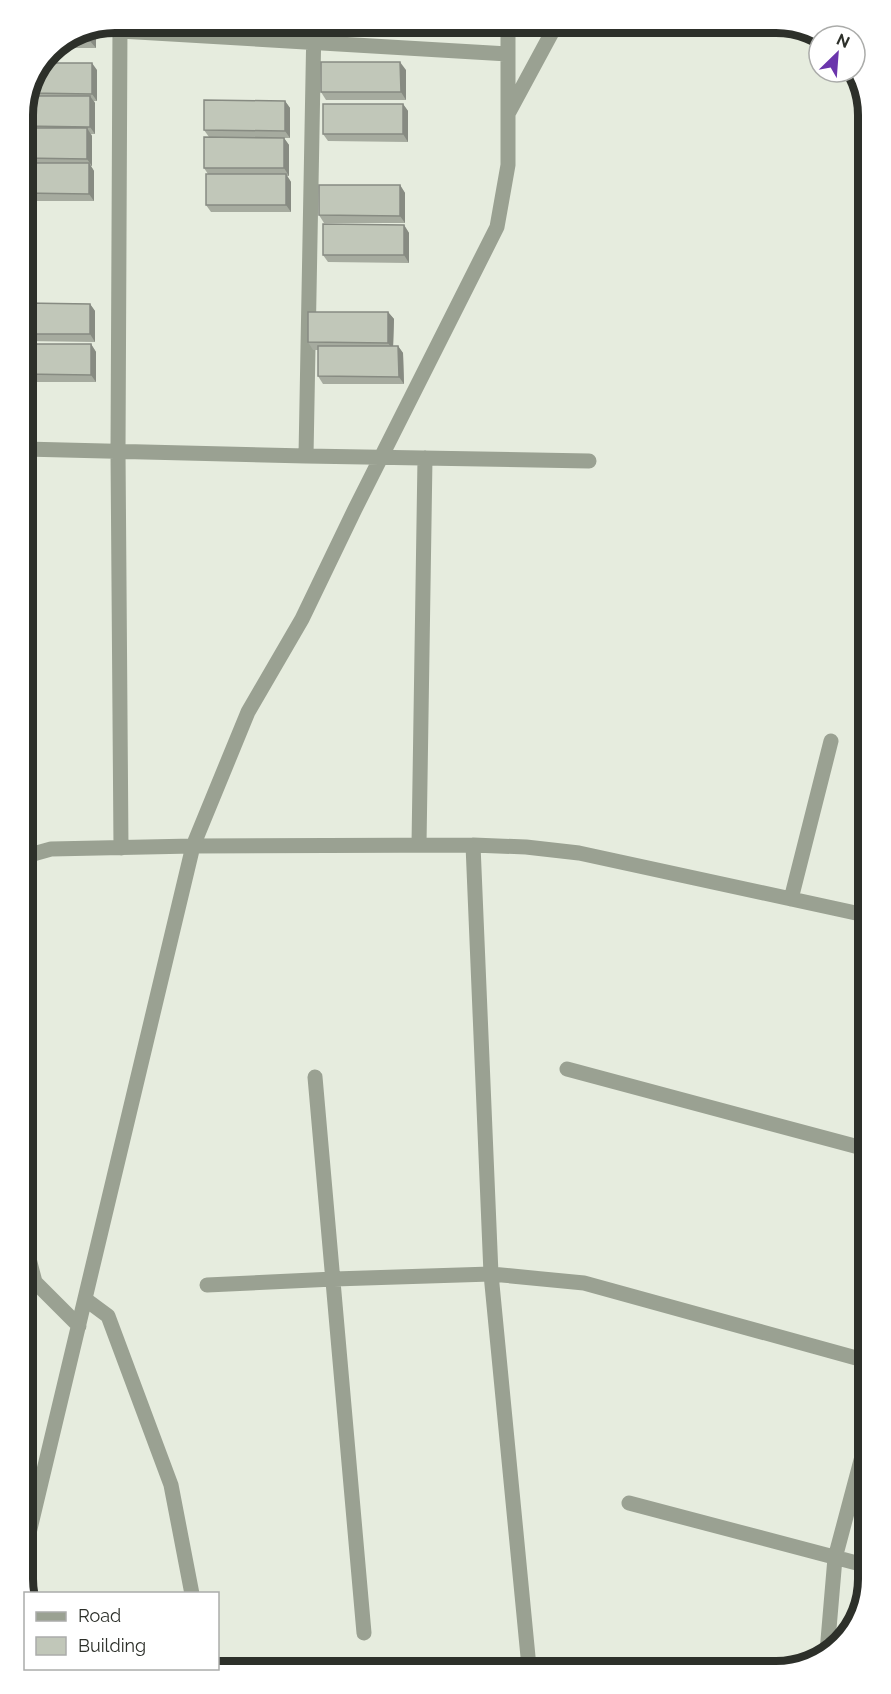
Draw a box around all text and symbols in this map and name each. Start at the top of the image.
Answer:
north arrow [807,24,867,84]
text: N [834,30,853,52]
legend [24,1592,219,1670]
text: Road [78,1605,121,1626]
text: Building [78,1635,146,1656]

